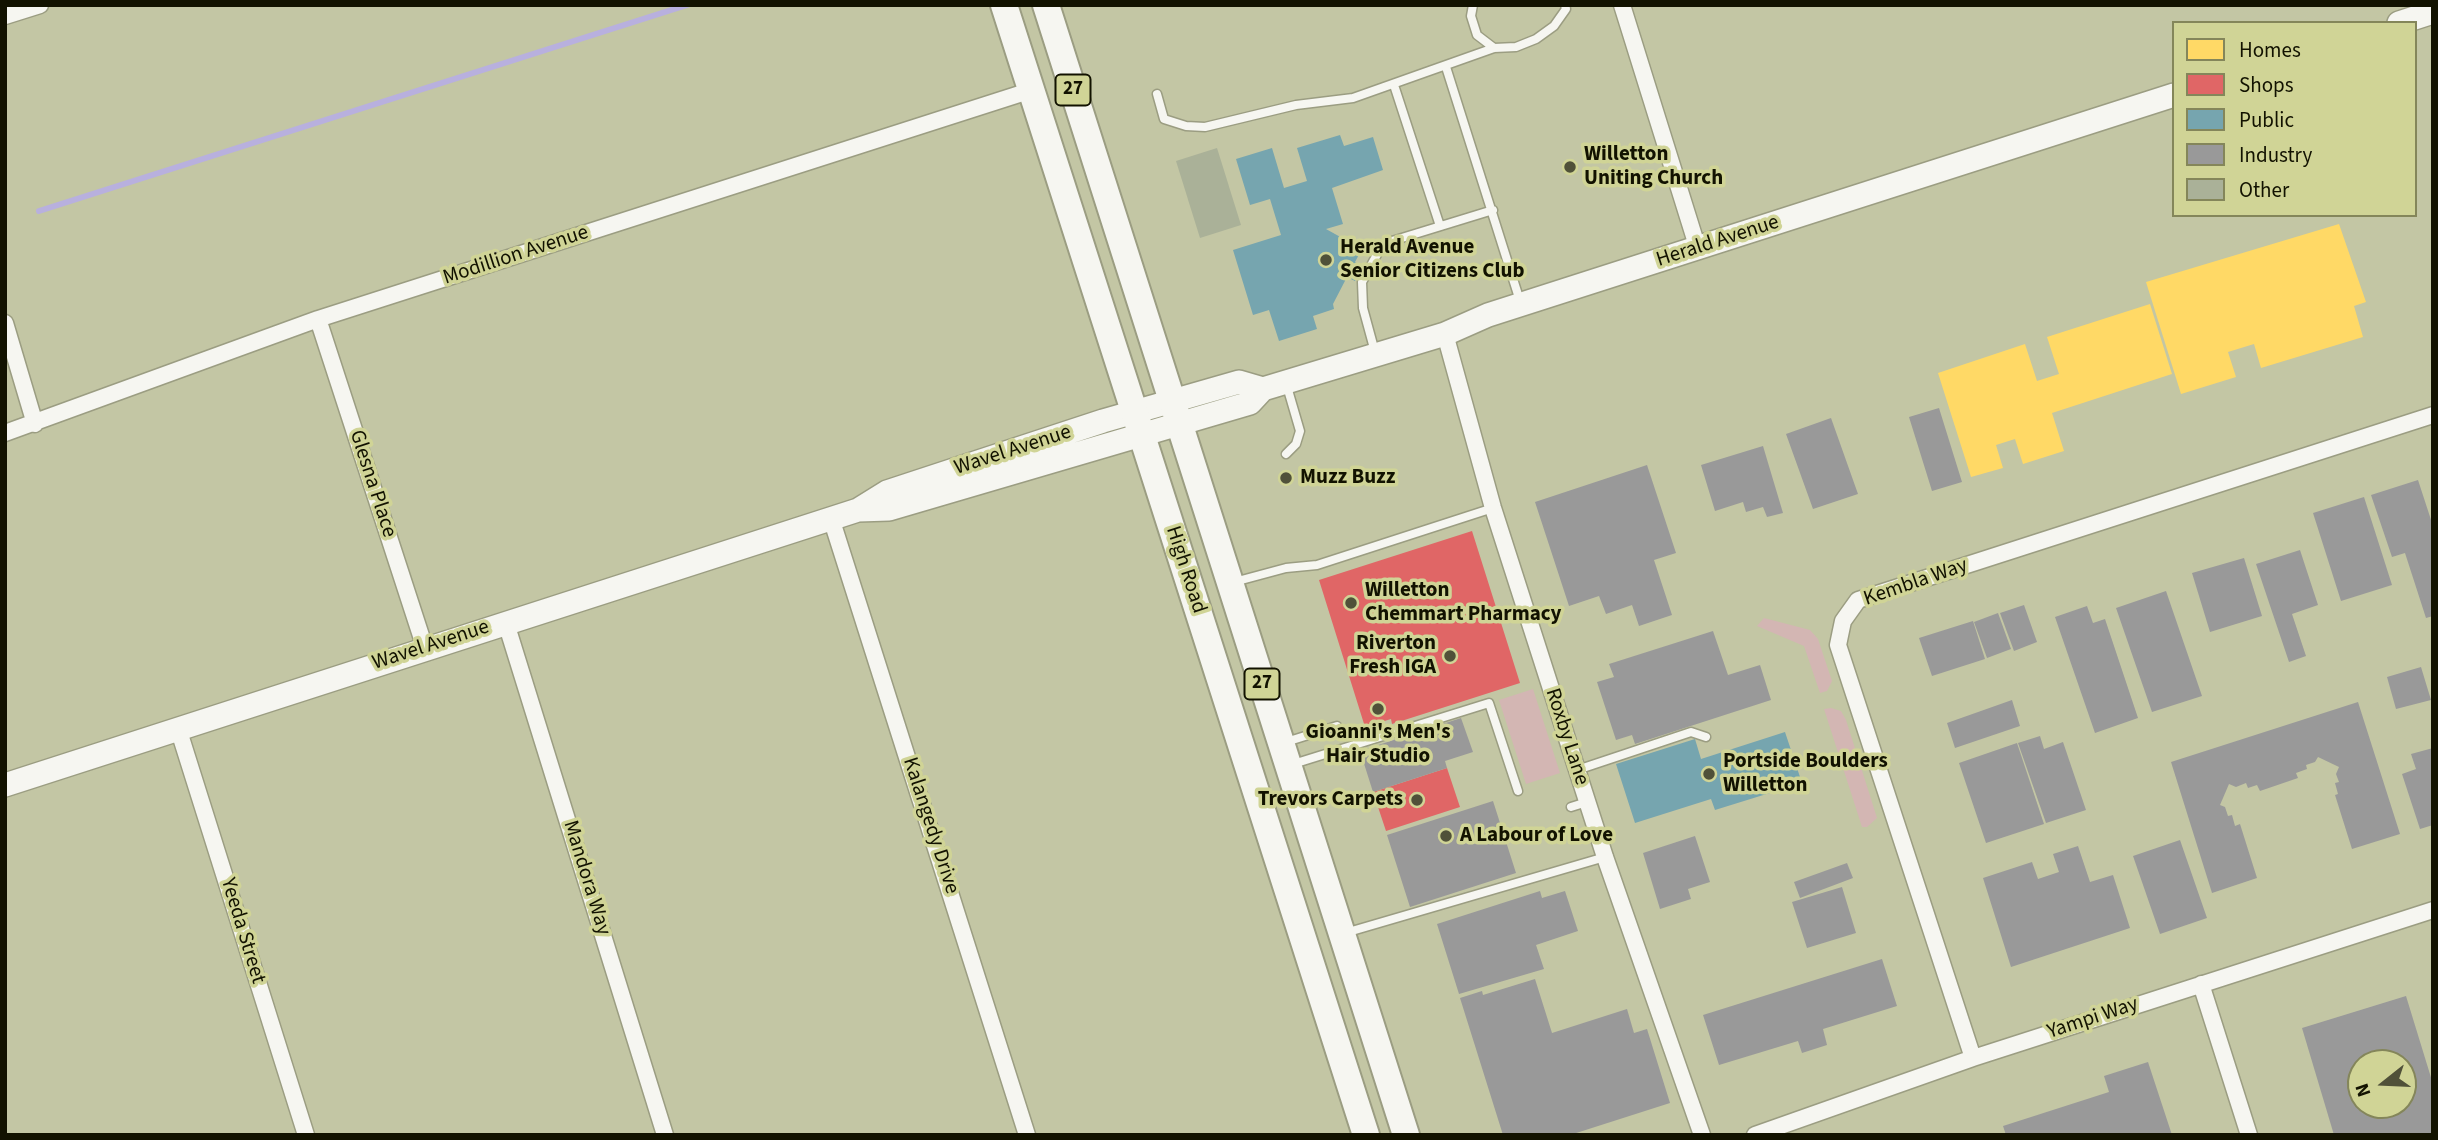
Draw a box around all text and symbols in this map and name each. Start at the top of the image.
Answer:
legend [2172,21,2417,217]
text: Homes [2239,35,2301,65]
text: Shops [2239,70,2293,100]
road number: 27 [1056,74,1090,106]
text: Public [2239,105,2294,135]
text: Industry [2239,140,2312,170]
place label: Willetton Uniting Church [1584,142,1723,192]
marker: Willetton Uniting Church [1562,159,1578,175]
text: Other [2239,175,2289,205]
street label: Herald Avenue [1654,210,1782,274]
street label: Modillion Avenue [440,221,592,291]
place label: Herald Avenue Senior Citizens Club [1340,235,1524,285]
marker: Herald Avenue Senior Citizens Club [1318,252,1334,268]
street label: Wavel Avenue [951,420,1075,482]
street label: Glesna Place [343,427,401,541]
place label: Muzz Buzz [1300,465,1395,491]
marker: Muzz Buzz [1278,470,1294,486]
street label: High Road [1159,523,1211,617]
street label: Kembla Way [1861,553,1971,613]
place label: Willetton Chemmart Pharmacy [1365,578,1562,628]
marker: Willetton Chemmart Pharmacy [1343,595,1359,611]
street label: Wavel Avenue [369,615,493,677]
place label: Riverton Fresh IGA [1349,631,1436,681]
marker: Riverton Fresh IGA [1442,648,1458,664]
road number: 27 [1244,668,1280,699]
street label: Roxby Lane [1539,685,1593,789]
marker: Gioanni's Men's Hair Studio [1370,701,1386,717]
place label: Gioanni's Men's Hair Studio [1306,720,1450,770]
place label: Portside Boulders Willetton [1723,749,1888,799]
street label: Kalangedy Drive [896,755,964,897]
marker: Portside Boulders Willetton [1701,766,1717,782]
place label: Trevors Carpets [1258,787,1403,813]
marker: Trevors Carpets [1409,792,1425,808]
street label: Mandora Way [557,818,615,938]
place label: A Labour of Love [1460,823,1613,849]
marker: A Labour of Love [1438,828,1454,844]
street label: Yeeda Street [214,875,270,987]
street label: Yampi Way [2044,992,2142,1046]
north arrow [2347,1049,2417,1119]
text: N [2349,1080,2378,1100]

